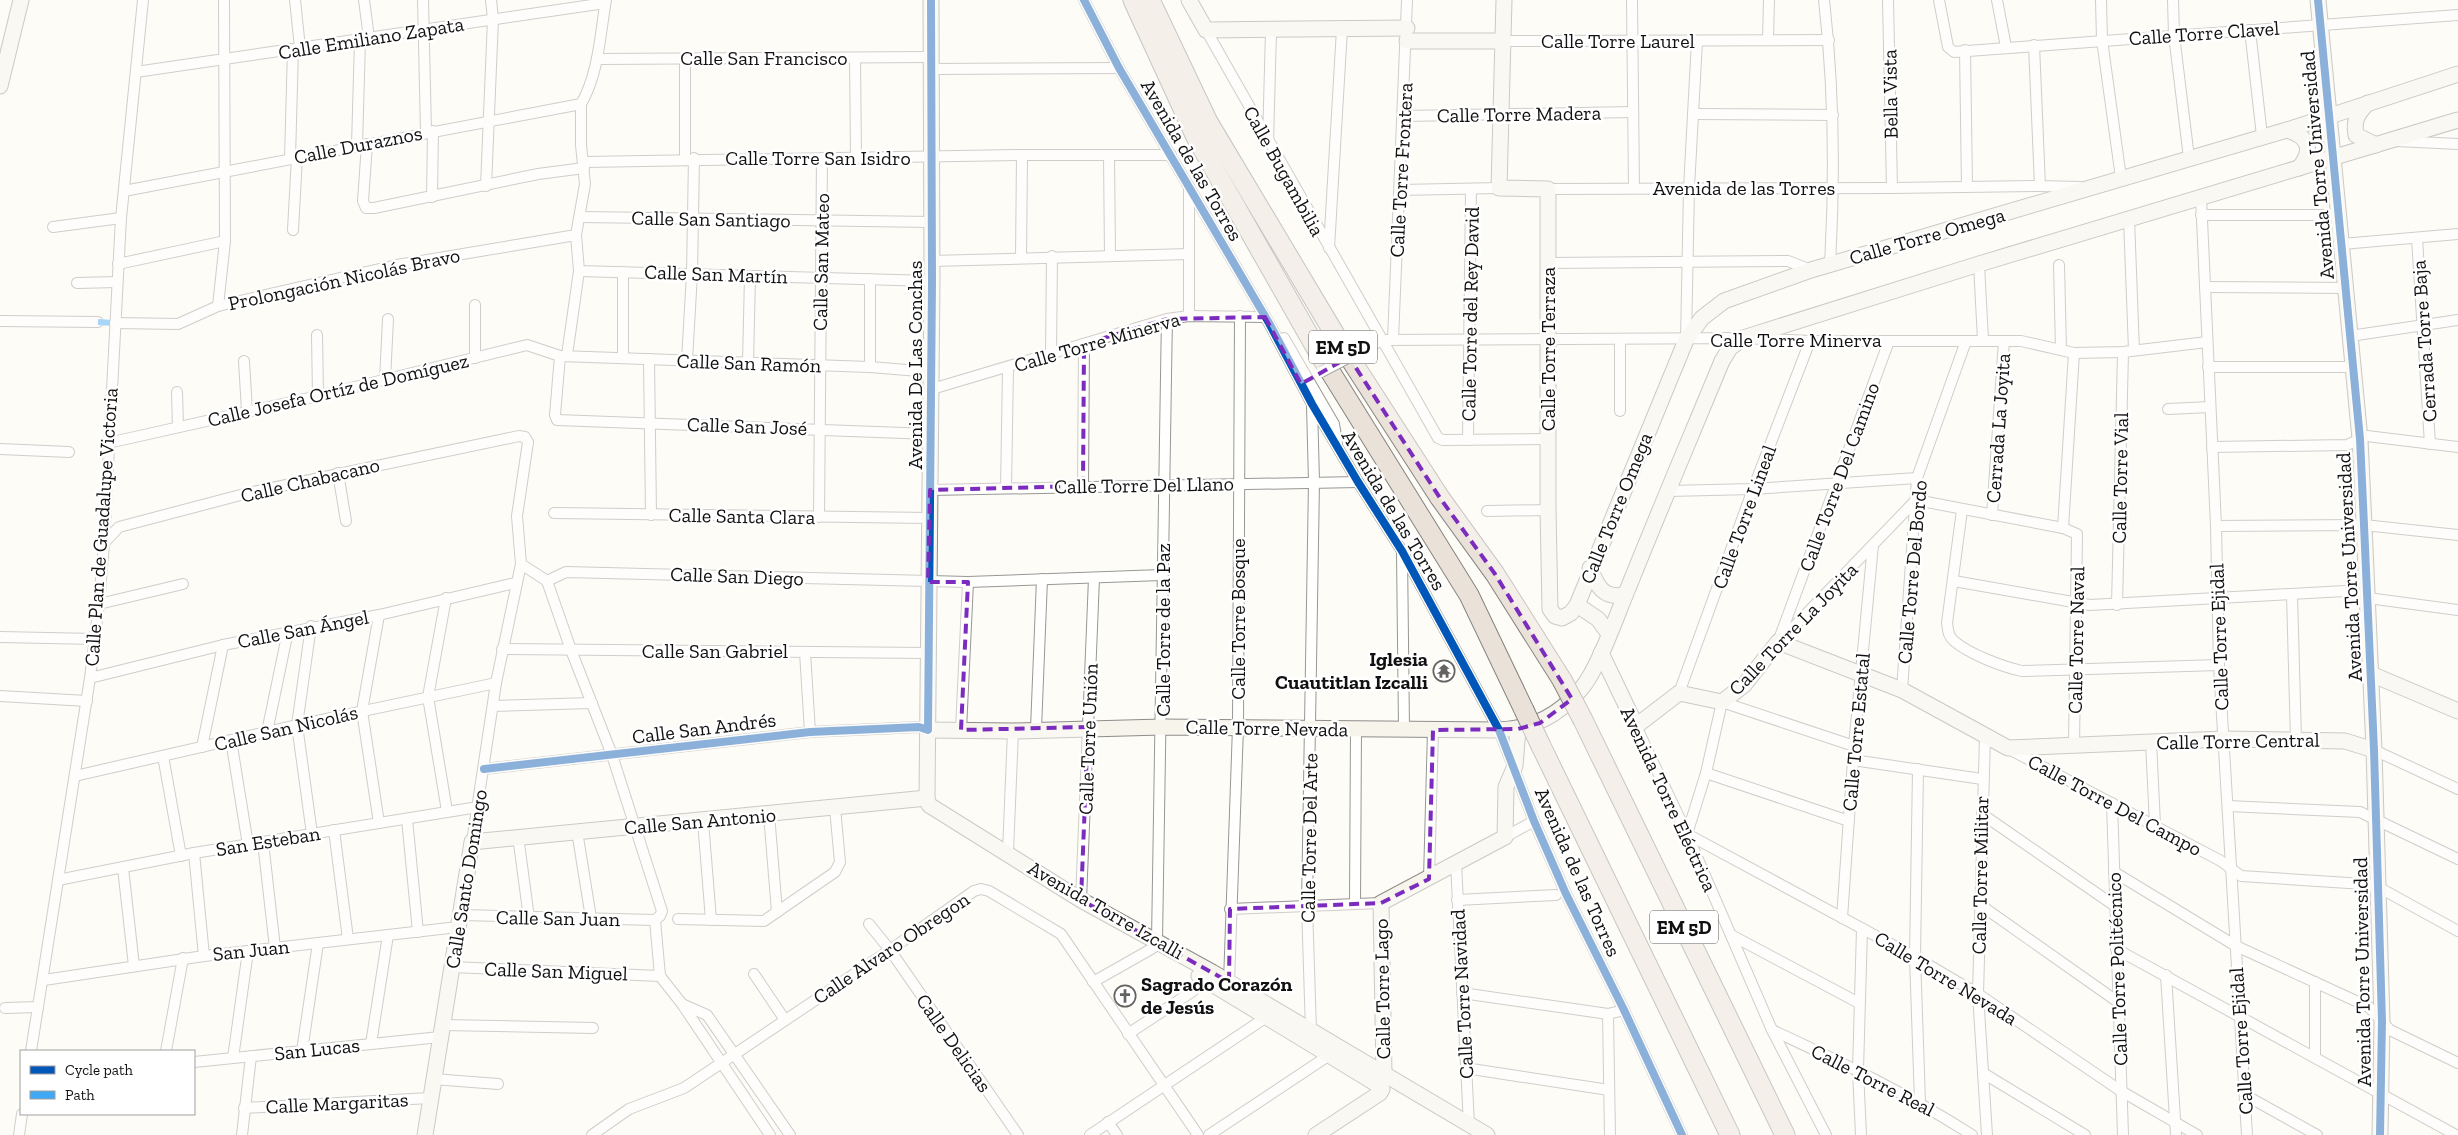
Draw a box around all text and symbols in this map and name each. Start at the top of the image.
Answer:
street label: Calle Emiliano Zapata [276,11,466,65]
street label: Calle Torre Clavel [2128,16,2280,50]
street label: Calle Torre Laurel [1541,29,1695,53]
street label: Calle San Francisco [680,46,848,70]
street label: Bella Vista [1877,49,1903,139]
street label: Avenida Torre Universidad [2295,50,2339,280]
street label: Avenida de las Torres [1136,75,1248,245]
street label: Calle Torre Frontera [1384,82,1418,258]
street label: Calle Torre Madera [1437,101,1602,127]
street label: Calle Bugambilia [1238,102,1330,241]
street label: Calle Duraznos [292,121,424,169]
street label: Calle Torre San Isidro [725,146,911,170]
street label: Avenida de las Torres [1653,176,1835,200]
street label: Calle San Mateo [808,193,834,331]
street label: Calle Torre Omega [1846,202,2008,270]
street label: Calle San Santiago [631,206,791,232]
street label: Calle Torre del Rey David [1456,207,1484,421]
street label: Prolongación Nicolás Bravo [226,243,462,315]
street label: Cerrada Torre Baja [2406,259,2442,423]
street label: Calle San Martín [644,260,789,289]
street label: Avenida De Las Conchas [903,261,927,469]
street label: Calle Torre Terraza [1536,266,1560,431]
street label: Calle Torre Minerva [1011,307,1183,377]
street label: Calle Torre Minerva [1710,328,1882,352]
road number: EM 5D [1309,331,1377,364]
street label: Calle Josefa Ortíz de Domíguez [205,348,471,432]
street label: Calle San Ramón [676,348,822,378]
street label: Cerrada La Joyita [1981,352,2015,504]
street label: Calle Torre Del Camino [1794,379,1884,575]
street label: Calle Plan de Guadalupe Victoria [79,386,123,667]
street label: Calle San José [687,412,807,440]
street label: Calle Torre Vial [2107,412,2133,544]
street label: Avenida de las Torres [1337,426,1451,594]
street label: Calle Torre Omega [1575,429,1657,587]
street label: Calle Torre Lineal [1707,442,1781,592]
street label: Calle Chabacano [238,452,382,508]
street label: Avenida Torre Universidad [2331,452,2367,682]
street label: Calle Torre Del Llano [1054,471,1234,499]
street label: Calle Torre Del Bordo [1892,479,1932,665]
street label: Calle Santa Clara [669,503,816,529]
street label: Calle Torre Bosque [1226,538,1250,700]
street label: Calle Torre de la Paz [1151,543,1175,717]
street label: Calle Torre La Joyita [1724,557,1863,700]
street label: Calle San Diego [670,562,804,590]
street label: Calle Torre Ejidal [2204,563,2234,711]
street label: Calle Torre Naval [2063,566,2089,714]
street label: Calle San Ángel [235,605,371,653]
street label: Calle San Gabriel [642,639,788,663]
place label: Iglesia Cuautitlan Izcalli [1275,647,1428,694]
street label: Calle Torre Estatal [1837,652,1875,812]
temple icon: Iglesia Cuautitlan Izcalli [1432,659,1456,683]
street label: Calle Torre Unión [1073,662,1103,815]
street label: Calle San Nicolás [212,700,360,756]
street label: Avenida Torre Eléctrica [1616,703,1723,896]
street label: Calle San Andrés [631,707,777,749]
street label: Calle Torre Nevada [1185,715,1349,741]
street label: Calle Torre Central [2156,728,2320,754]
street label: Calle Torre Del Campo [2024,749,2206,861]
street label: Calle Torre Del Arte [1296,753,1322,923]
street label: Avenida de las Torres [1530,784,1626,960]
street label: Calle Santo Domingo [440,788,492,970]
street label: Calle Torre Militar [1967,796,1993,954]
street label: Calle San Antonio [623,802,777,840]
street label: San Esteban [214,821,322,861]
street label: Avenida Torre Izcalli [1024,856,1189,965]
street label: Avenida Torre Universidad [2348,857,2376,1087]
street label: Calle Torre Politécnico [2102,872,2132,1066]
street label: Calle Alvaro Obregon [808,887,974,1009]
street label: Calle San Juan [496,905,621,931]
street label: Calle Torre Navidad [1446,909,1478,1079]
road number: EM 5D [1650,910,1718,944]
street label: Calle Torre Lago [1369,918,1395,1060]
street label: Calle Torre Nevada [1870,926,2022,1030]
street label: San Juan [211,934,291,966]
street label: Calle San Miguel [484,957,628,985]
street label: Calle Torre Ejidal [2224,967,2258,1115]
place label: Sagrado Corazón de Jesús [1141,972,1292,1019]
church icon: Sagrado Corazón de Jesús [1113,984,1137,1008]
street label: Calle Delicias [911,989,997,1097]
street label: San Lucas [273,1033,361,1065]
street label: Calle Torre Real [1807,1039,1939,1121]
legend [20,1050,195,1115]
text: Cycle path [65,1061,134,1079]
text: Path [65,1086,95,1104]
street label: Calle Margaritas [265,1087,409,1119]

